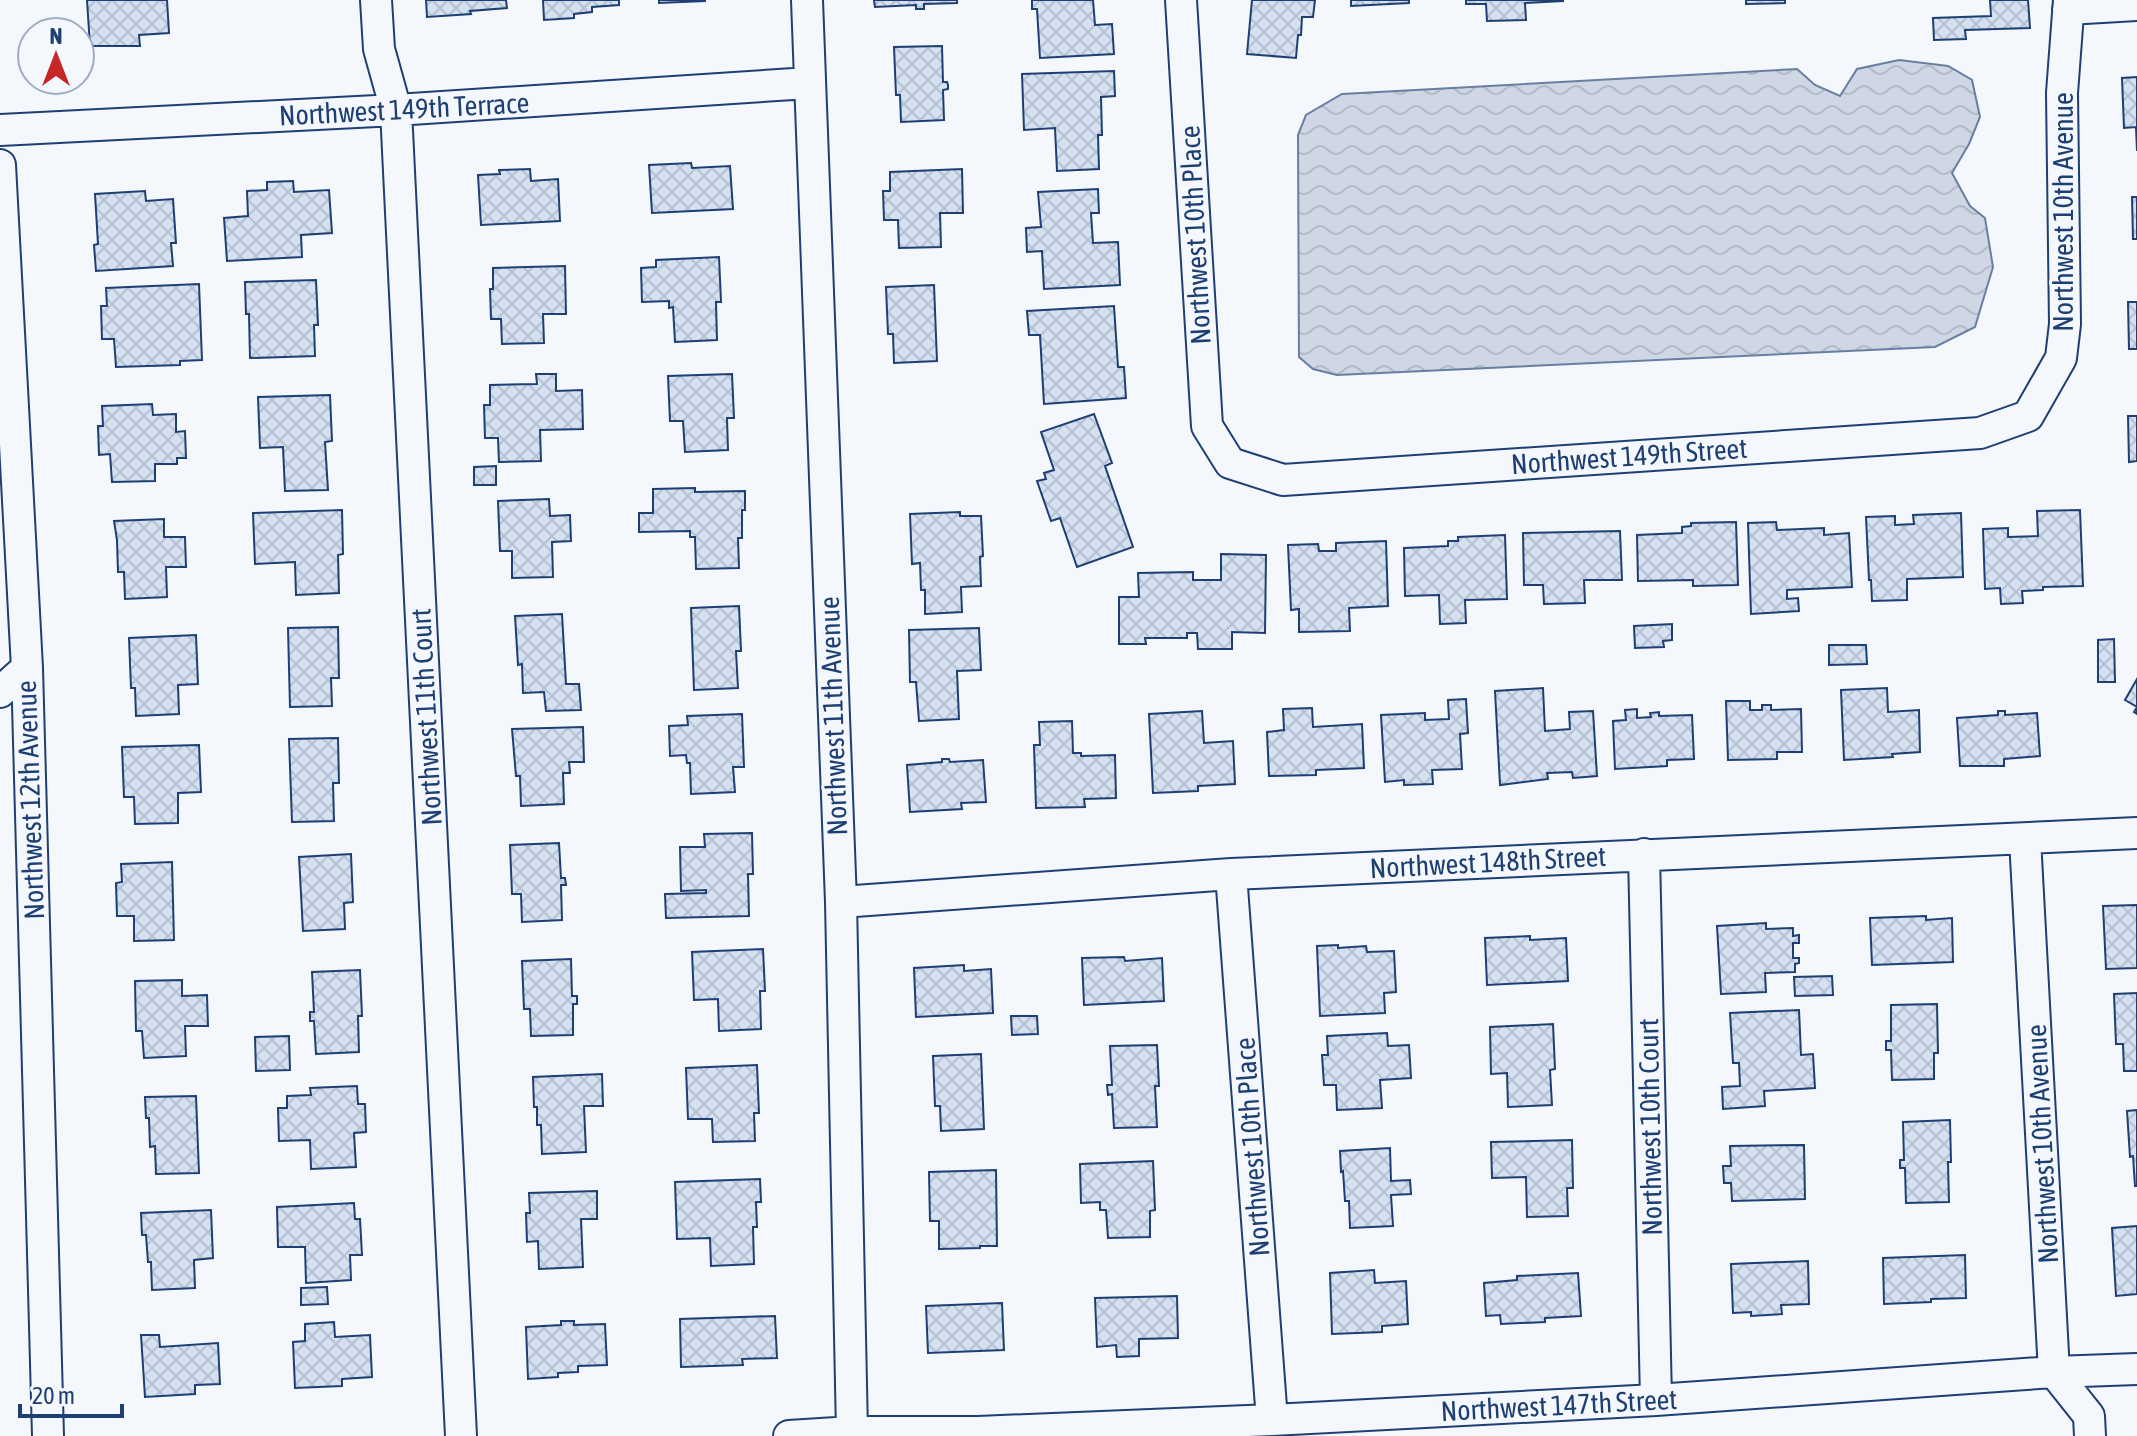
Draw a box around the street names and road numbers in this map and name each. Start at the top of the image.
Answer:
street label: Northwest 149th Terrace [278,86,530,132]
street label: Northwest 10th Avenue [2047,92,2079,332]
street label: Northwest 10th Place [1173,125,1217,345]
street label: Northwest 149th Street [1510,432,1748,480]
street label: Northwest 11th Avenue [813,596,853,836]
street label: Northwest 11th Court [404,608,448,826]
street label: Northwest 12th Avenue [10,680,50,920]
street label: Northwest 148th Street [1369,840,1607,884]
street label: Northwest 10th Court [1632,1018,1668,1236]
street label: Northwest 10th Avenue [2020,1024,2064,1264]
street label: Northwest 10th Place [1228,1037,1276,1257]
street label: Northwest 147th Street [1440,1383,1678,1427]

